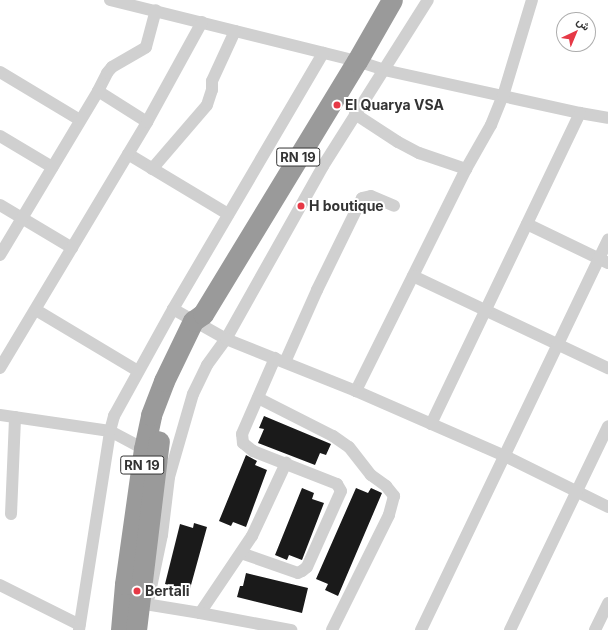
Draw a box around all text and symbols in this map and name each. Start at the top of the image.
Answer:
north arrow [556,12,596,52]
text: ش [574,14,593,34]
place label: El Quarya VSA [345,97,444,113]
marker: El Quarya VSA [332,100,342,110]
road number: RN 19 [276,146,320,168]
place label: H boutique [309,198,384,214]
marker: H boutique [296,201,306,211]
road number: RN 19 [120,454,164,476]
place label: Bertali [145,583,189,599]
marker: Bertali [132,586,142,596]

